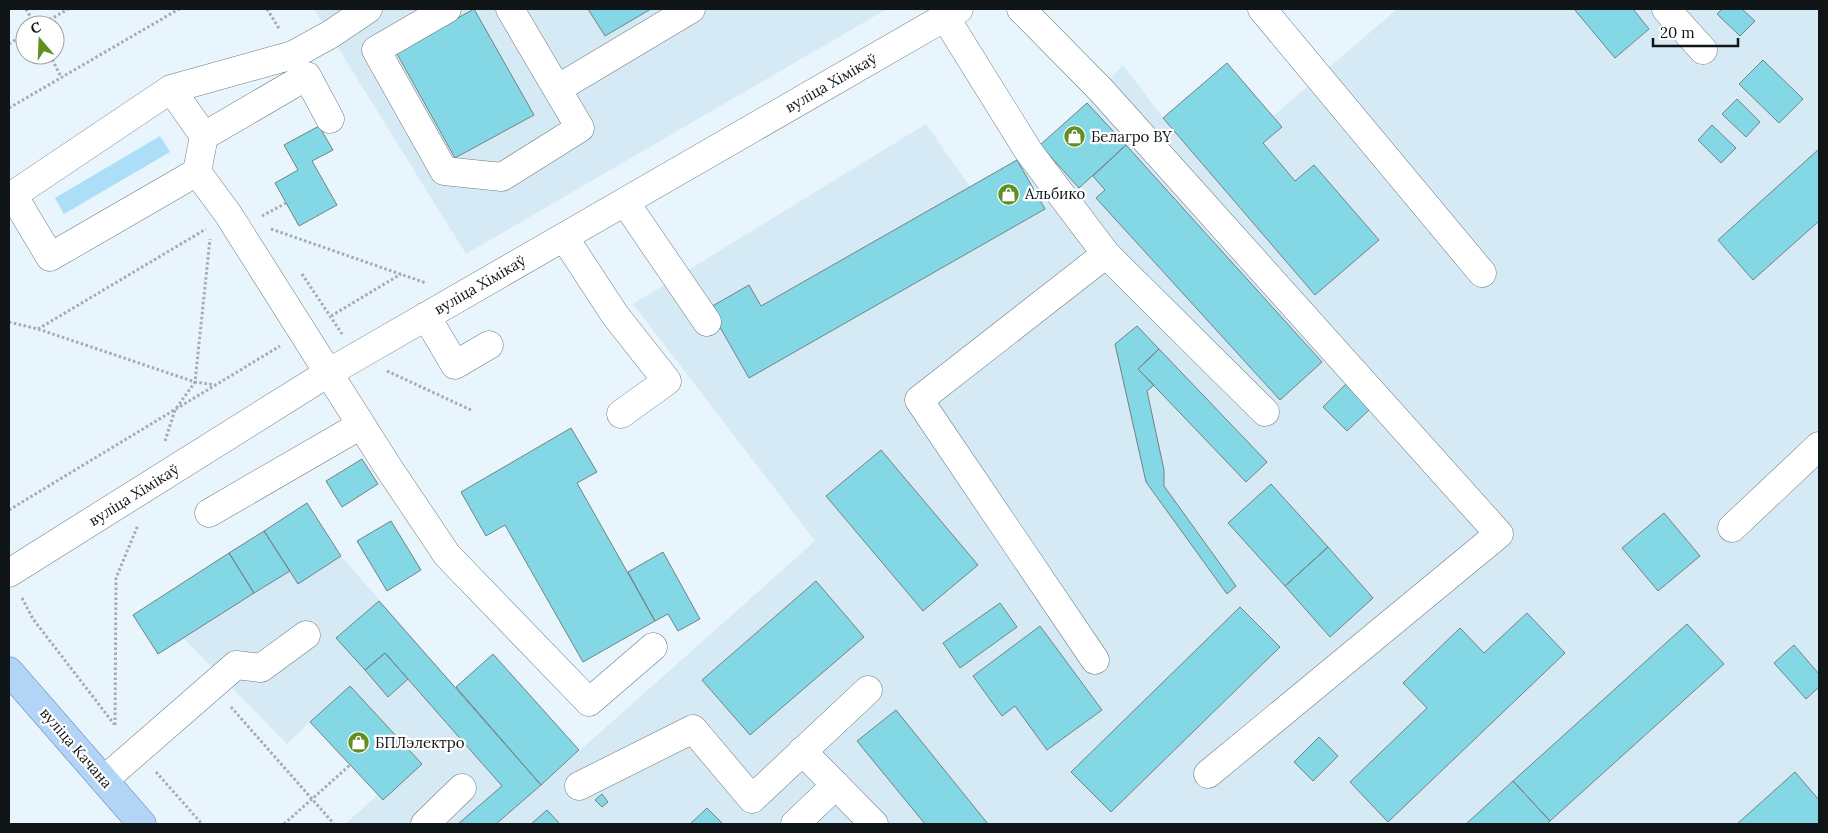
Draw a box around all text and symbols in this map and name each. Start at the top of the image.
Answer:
north arrow [15,15,65,65]
scale bar [1653,15,1738,47]
text: С [28,18,44,38]
text: 20 m [1660,23,1695,42]
street label: вуліца Хімікаў [782,49,880,116]
shop icon: Белагро BY [1063,125,1087,149]
place label: Белагро BY [1091,127,1172,146]
shop icon: Альбико [997,182,1021,206]
place label: Альбико [1024,184,1085,203]
street label: вуліца Хімікаў [431,251,529,318]
street label: вуліца Хімікаў [85,459,182,530]
street label: вуліца Качана [36,703,117,792]
shop icon: БПЛэлектро [347,731,371,755]
place label: БПЛэлектро [375,733,465,752]

